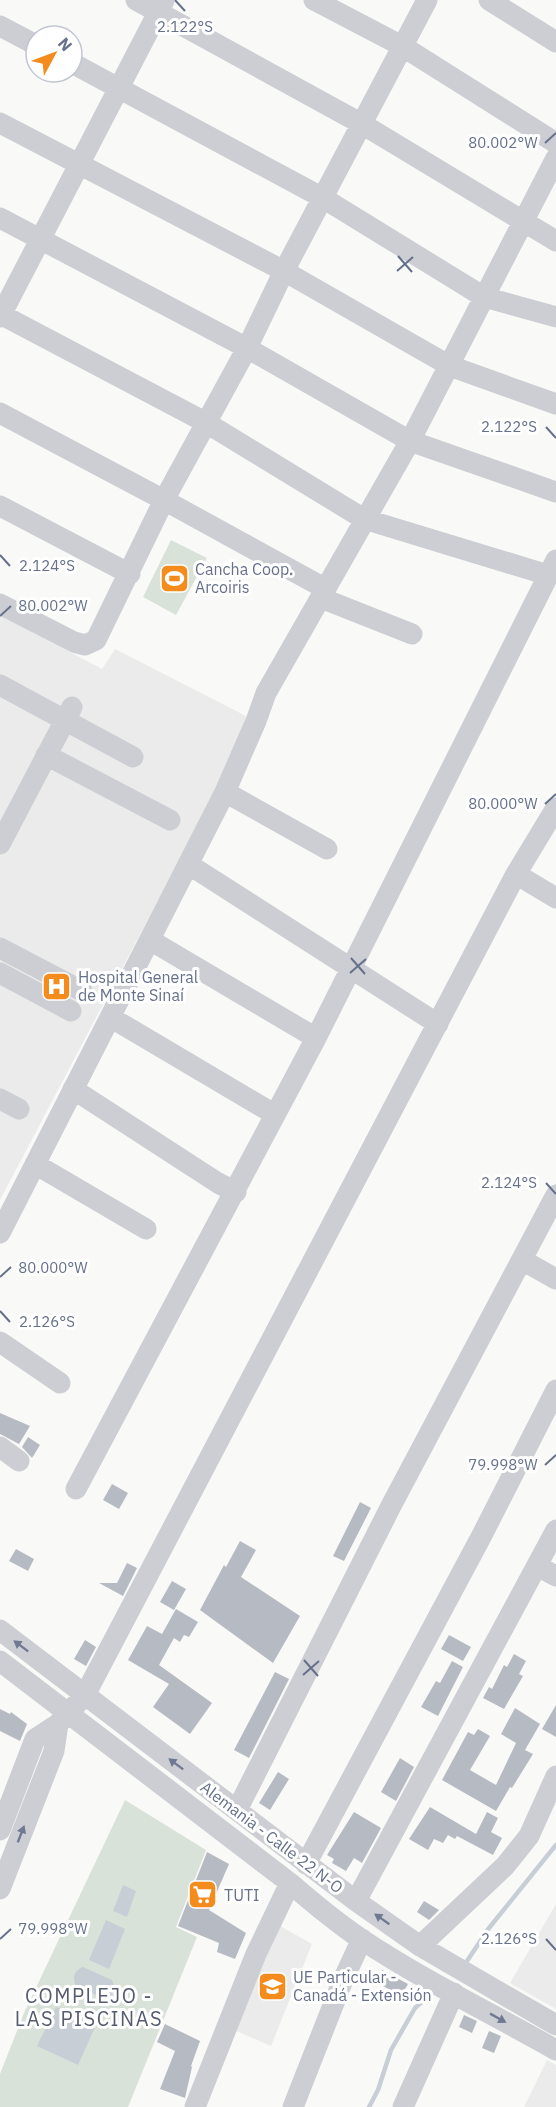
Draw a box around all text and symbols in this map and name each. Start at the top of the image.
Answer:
text: 2.122°S [157,17,213,36]
north arrow [24,24,84,84]
text: N [54,33,77,55]
text: 80.002°W [468,133,538,152]
text: 2.122°S [481,417,537,436]
text: 2.124°S [19,556,75,575]
place label: Cancha Coop. Arcoiris [195,559,293,597]
sports icon: Cancha Coop. Arcoiris [158,562,190,594]
text: 80.002°W [18,596,88,615]
text: 80.000°W [468,794,538,813]
place label: Hospital General de Monte Sinaí [78,967,198,1005]
hospital icon: Hospital General de Monte Sinaí [41,970,73,1002]
text: 2.124°S [481,1173,537,1192]
text: 80.000°W [18,1258,88,1277]
text: 2.126°S [19,1312,75,1331]
text: 79.998°W [468,1455,538,1474]
one-way arrow [13,1639,29,1652]
one-way arrow [168,1757,184,1770]
street label: Alemania - Calle 22 N-O [197,1777,347,1897]
one-way arrow [17,1825,26,1843]
supermarket icon: TUTI [187,1879,219,1911]
place label: TUTI [224,1885,259,1905]
one-way arrow [374,1913,390,1925]
text: 79.998°W [18,1919,88,1938]
text: 2.126°S [481,1929,537,1948]
place label: UE Particular - Canadá - Extensión [293,1967,432,2005]
school or university icon: UE Particular - Canadá - Extensión [256,1970,288,2002]
district label: COMPLEJO - LAS PISCINAS [15,1982,163,2032]
one-way arrow [490,2012,506,2023]

